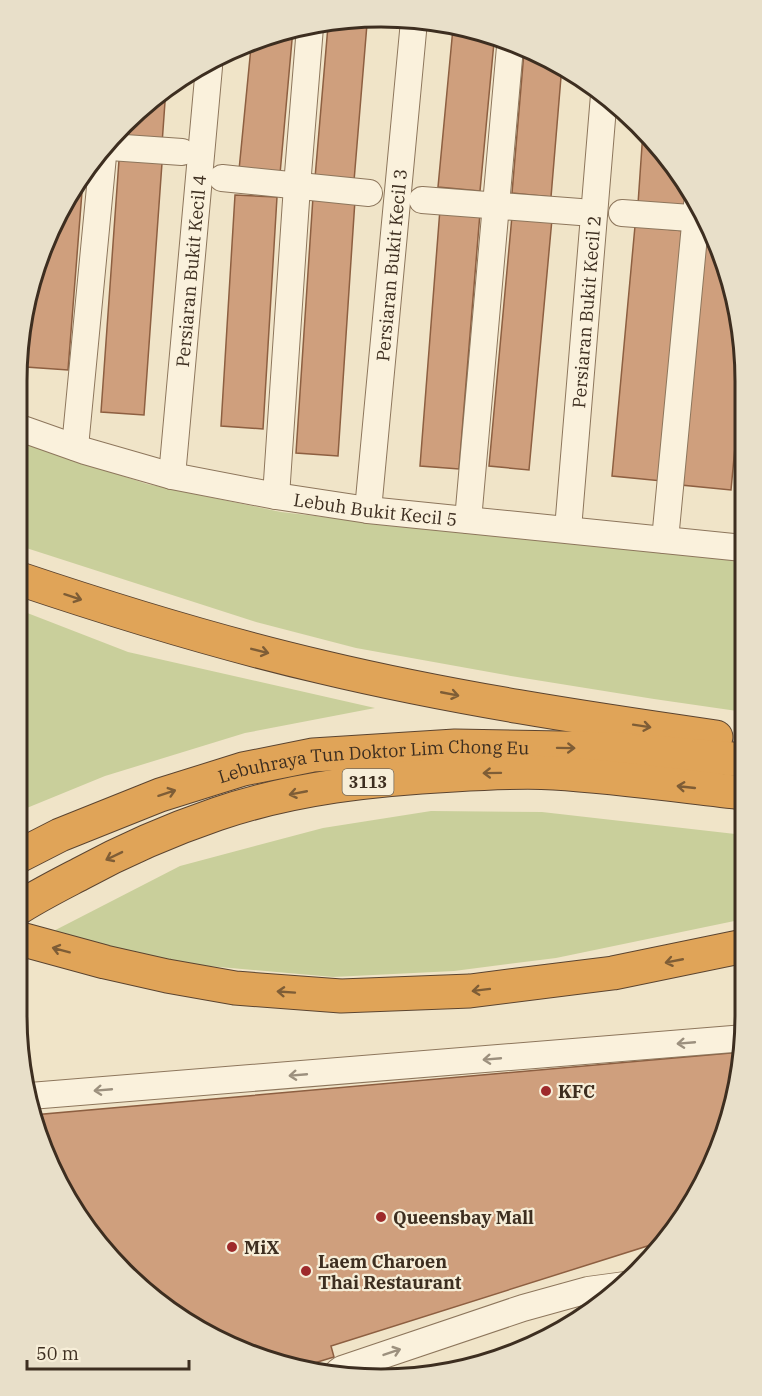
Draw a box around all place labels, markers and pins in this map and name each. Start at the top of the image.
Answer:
place label: KFC [558,1080,595,1103]
marker: KFC [539,1084,553,1098]
place label: Queensbay Mall [393,1206,534,1229]
marker: Queensbay Mall [374,1210,388,1224]
place label: MiX [244,1236,279,1259]
marker: MiX [225,1240,239,1254]
place label: Laem Charoen Thai Restaurant [318,1250,462,1294]
marker: Laem Charoen Thai Restaurant [299,1264,313,1278]

